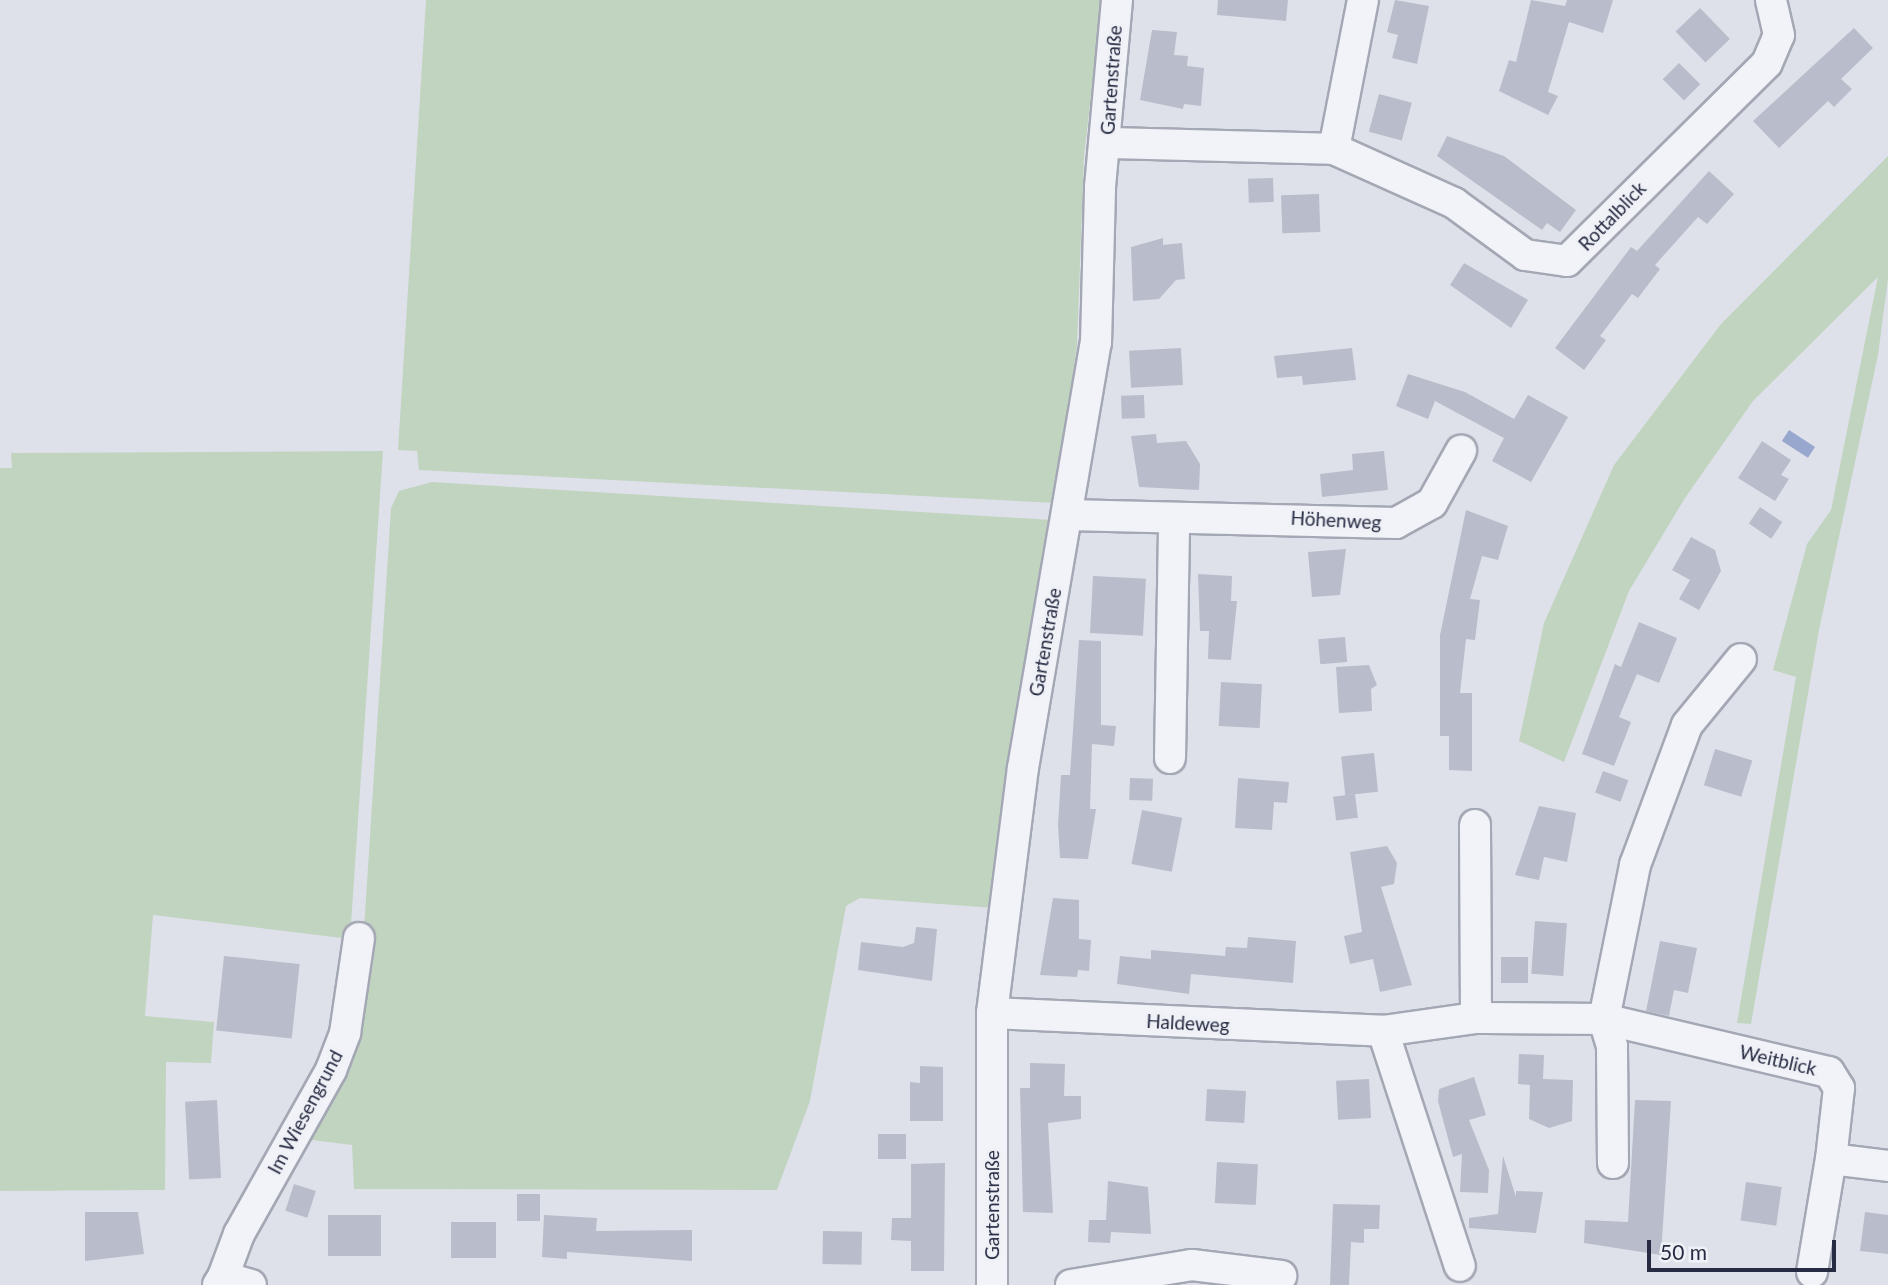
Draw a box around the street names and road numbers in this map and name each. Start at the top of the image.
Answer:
street label: Gartenstraße [1096,24,1126,136]
street label: Rottalblick [1574,177,1650,255]
street label: Höhenweg [1290,506,1382,534]
street label: Gartenstraße [1024,586,1066,698]
street label: Haldeweg [1146,1009,1230,1037]
street label: Weitblick [1737,1040,1819,1080]
street label: Im Wiesengrund [263,1046,347,1178]
street label: Gartenstraße [981,1150,1003,1260]

